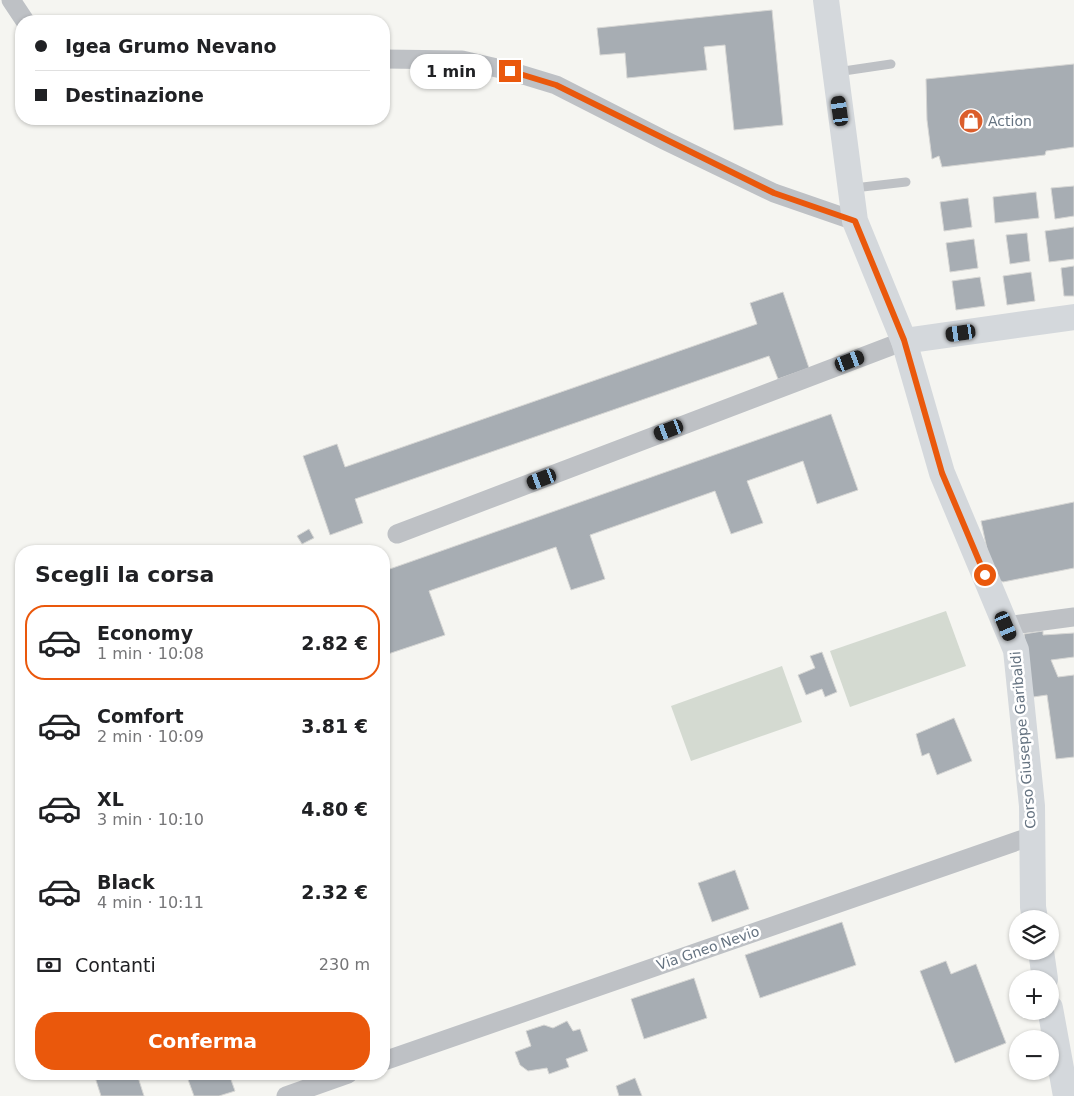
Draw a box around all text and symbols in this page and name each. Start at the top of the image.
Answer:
text: Igea Grumo Nevano [65,35,277,57]
callout: 1 min [410,54,492,88]
route end [499,60,521,82]
text: 1 min [426,62,476,81]
text: Destinazione [65,84,204,106]
car [830,95,849,127]
shop icon: Action [958,108,984,134]
place label: Action [988,113,1032,129]
car [945,323,976,343]
car [833,349,866,373]
car [652,418,685,442]
car [525,467,558,491]
text: Scegli la corsa [35,562,214,587]
route start [974,564,996,586]
car [993,609,1018,643]
icon: car [37,620,82,665]
text: Economy [97,622,193,644]
text: 2.82 € [301,632,368,654]
text: 1 min · 10:08 [97,644,204,663]
street label: Corso Giuseppe Garibaldi [1007,651,1039,829]
icon: car [37,703,82,748]
text: Comfort [97,705,184,727]
text: 3.81 € [301,715,368,737]
text: 2 min · 10:09 [97,727,204,746]
icon: car [37,786,82,831]
text: XL [97,788,124,810]
text: 4.80 € [301,798,368,820]
text: 3 min · 10:10 [97,810,204,829]
icon: car [37,869,82,914]
text: Black [97,871,155,893]
text: 2.32 € [301,881,368,903]
text: 4 min · 10:11 [97,893,204,912]
map controls [1009,910,1059,1080]
button: layers [1009,910,1059,960]
street label: Via Gneo Nevio [655,923,761,973]
icon: cash [35,951,63,979]
text: Contanti [75,954,156,976]
text: 230 m [319,955,370,974]
button: + [1009,970,1059,1020]
button: Conferma [35,1012,370,1070]
button: − [1009,1030,1059,1080]

